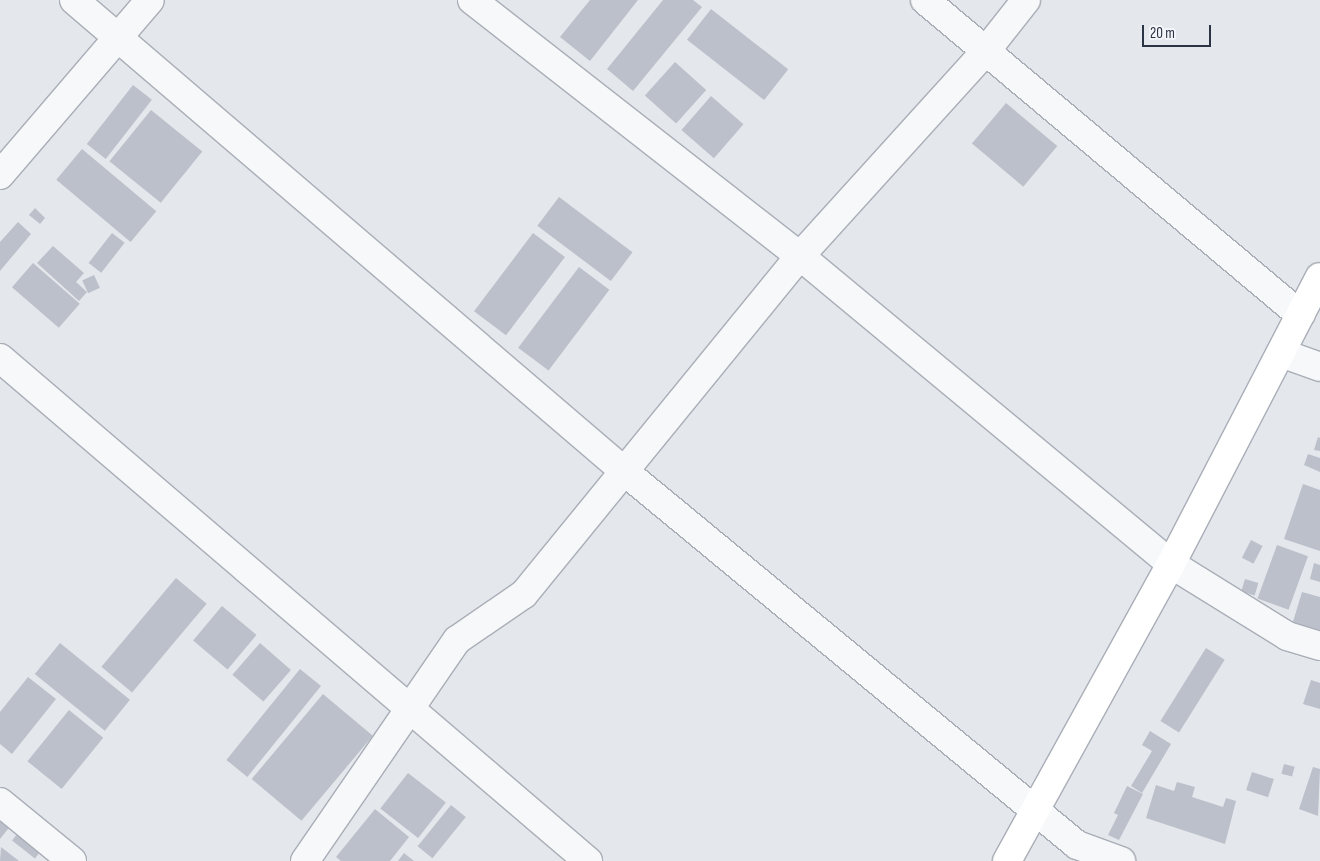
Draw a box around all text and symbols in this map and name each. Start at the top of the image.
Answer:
scale bar [1145,15,1214,47]
text: 20 m [1150,24,1175,43]

